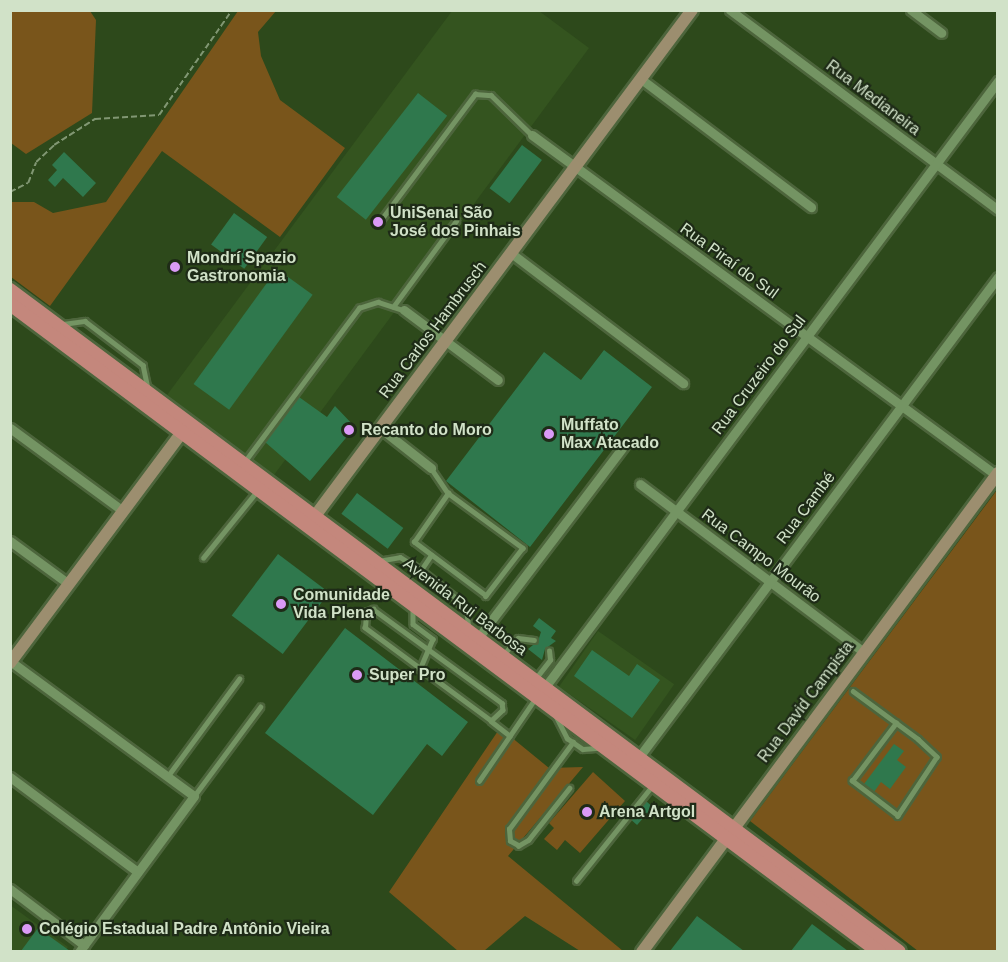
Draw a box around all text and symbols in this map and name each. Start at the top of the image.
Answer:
street label: Rua Medianeira [822,56,924,140]
place label: UniSenai São José dos Pinhais [390,203,521,241]
marker: UniSenai São José dos Pinhais [371,215,385,229]
street label: Rua Piraí do Sul [676,219,782,303]
place label: Mondrí Spazio Gastronomia [187,248,296,286]
street label: Rua Carlos Hambrusch [375,258,491,402]
marker: Mondrí Spazio Gastronomia [168,260,182,274]
street label: Rua Cruzeiro do Sul [708,312,810,438]
place label: Muffato Max Atacado [561,415,660,453]
place label: Recanto do Moro [361,420,492,440]
marker: Recanto do Moro [342,423,356,437]
marker: Muffato Max Atacado [542,427,556,441]
street label: Rua Cambé [773,468,839,548]
street label: Rua Campo Mourão [698,505,824,607]
street label: Avenida Rui Barbosa [399,554,531,660]
place label: Comunidade Vida Plena [293,585,390,623]
marker: Comunidade Vida Plena [274,597,288,611]
street label: Rua David Campista [754,638,858,766]
place label: Super Pro [369,665,445,685]
marker: Super Pro [350,668,364,682]
place label: Arena Artgol [599,802,696,822]
marker: Arena Artgol [580,805,594,819]
place label: Colégio Estadual Padre Antônio Vieira [39,919,330,939]
marker: Colégio Estadual Padre Antônio Vieira [20,922,34,936]

